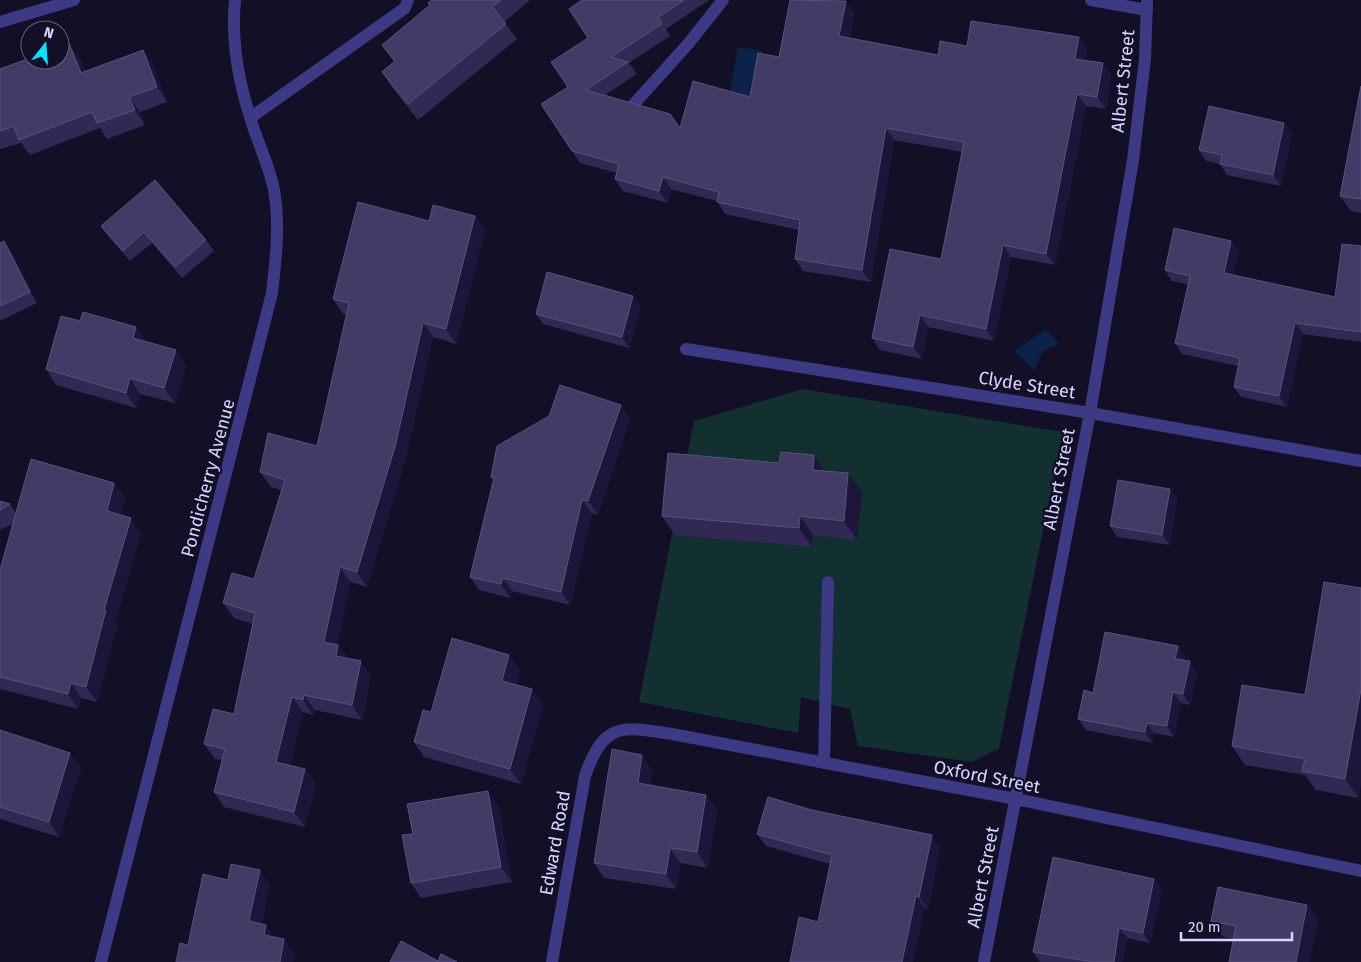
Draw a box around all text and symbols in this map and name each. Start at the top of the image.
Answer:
north arrow [20,20,70,70]
text: N [42,24,56,43]
street label: Albert Street [1107,28,1139,133]
street label: Clyde Street [977,366,1078,404]
street label: Pondicherry Avenue [176,396,240,560]
street label: Albert Street [1038,426,1080,532]
street label: Oxford Street [932,756,1043,798]
street label: Edward Road [535,789,575,897]
street label: Albert Street [962,824,1004,930]
scale bar [1181,910,1292,942]
text: 20 m [1188,918,1221,936]

